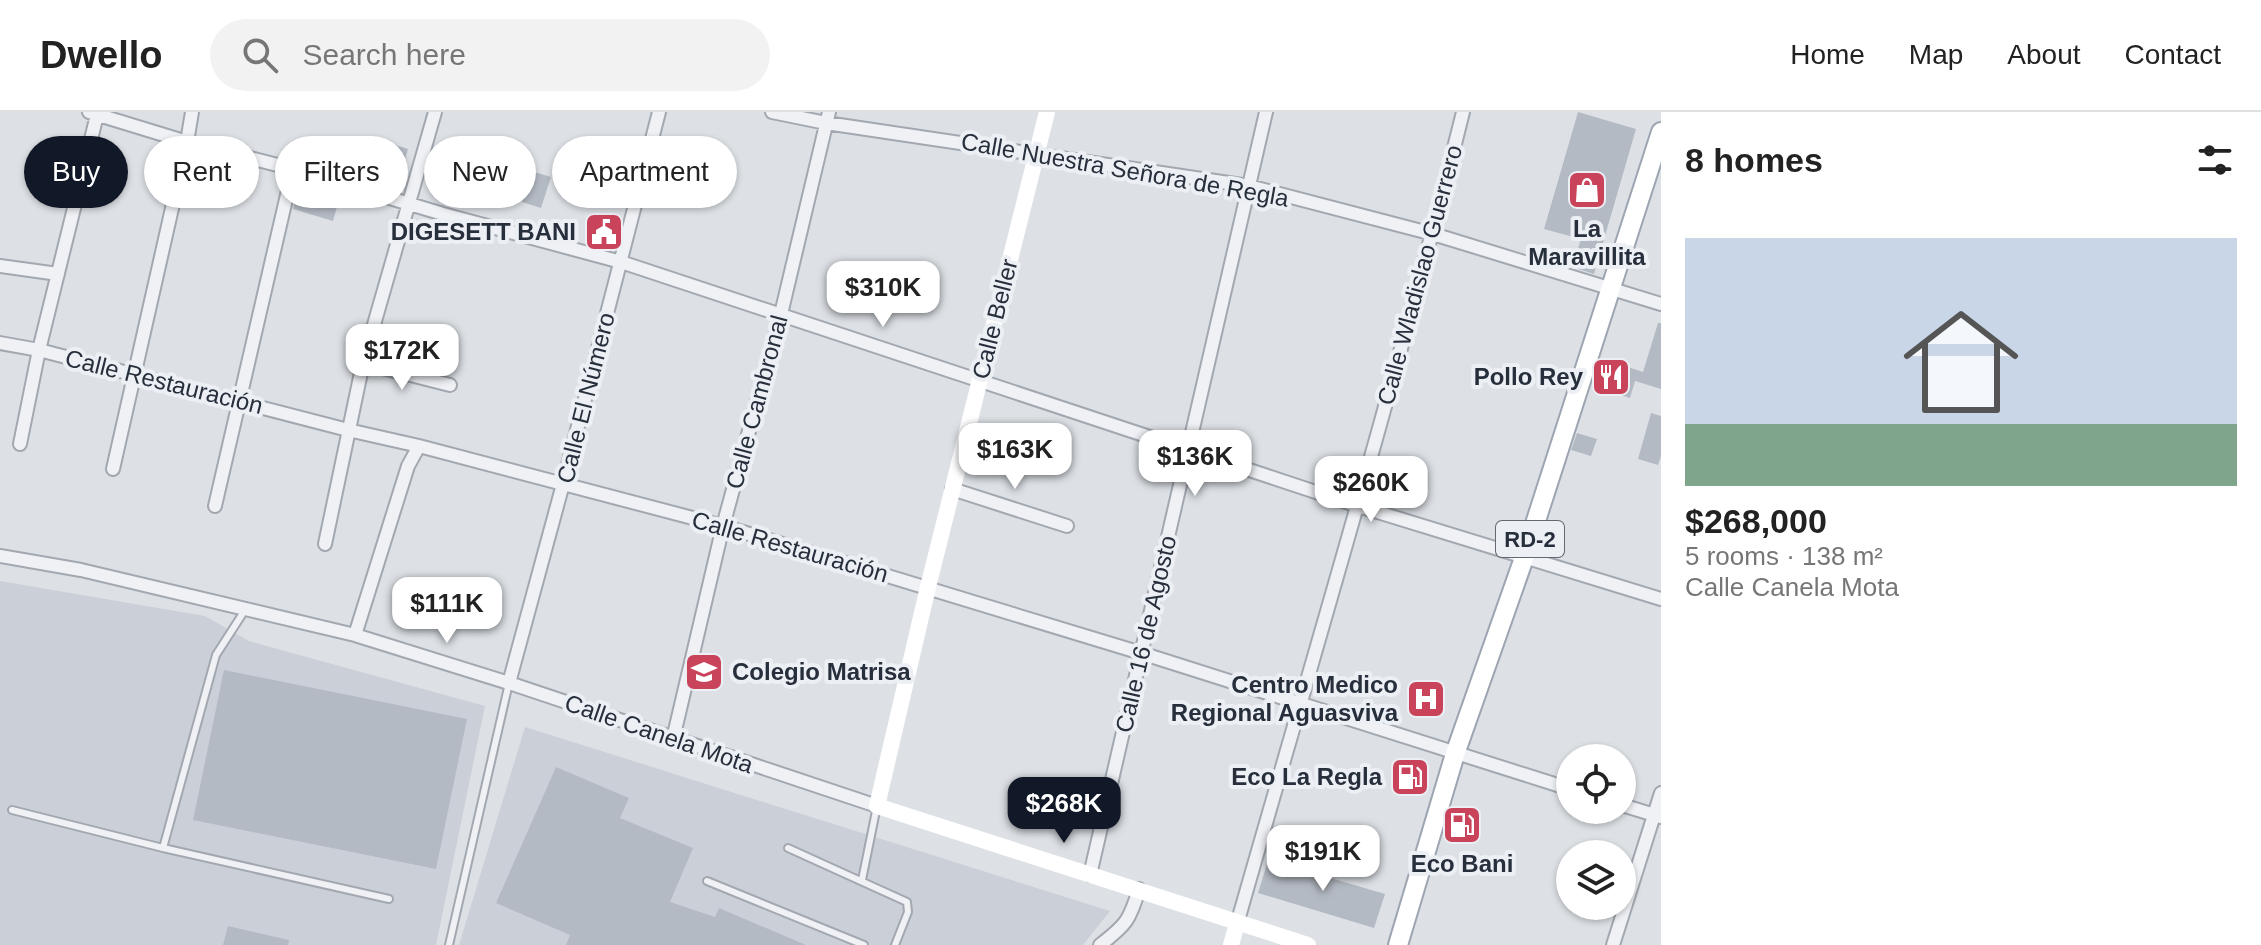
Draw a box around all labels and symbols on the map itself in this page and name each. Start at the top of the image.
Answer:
street label: Calle Nuestra Señora de Regla [959,127,1292,212]
street label: Calle Wladislao Guerrero [1372,142,1467,408]
shop icon: La Maravillita [1566,169,1608,211]
public building icon: DIGESETT BANI [583,211,625,253]
place label: La Maravillita [1528,215,1646,270]
place label: DIGESETT BANI [391,218,576,245]
street label: Calle Beller [967,256,1022,382]
pin: $310K [827,261,939,329]
street label: Calle El Número [551,310,620,486]
street label: Calle Cambronal [720,312,793,492]
pin: $172K [346,324,458,392]
street label: Calle Restauración [62,344,266,419]
restaurant icon: Pollo Rey [1590,356,1632,398]
place label: Pollo Rey [1474,363,1584,390]
pin: $163K [959,423,1071,491]
pin: $136K [1139,430,1251,498]
pin: $260K [1315,456,1427,524]
street label: Calle Restauración [689,506,891,587]
road number: RD-2 [1496,521,1564,557]
street label: Calle 16 de Agosto [1110,533,1181,735]
pin: $111K [391,577,503,645]
school or university icon: Colegio Matrisa [683,651,725,693]
place label: Colegio Matrisa [732,658,911,685]
place label: Centro Medico Regional Aguasviva [1171,671,1399,726]
hospital icon: Centro Medico Regional Aguasviva [1405,678,1447,720]
street label: Calle Canela Mota [561,689,758,779]
fuel station icon: Eco La Regla [1389,756,1431,798]
place label: Eco La Regla [1231,763,1383,790]
pin: $268K [1008,777,1120,845]
fuel station icon: Eco Bani [1441,804,1483,846]
pin: $191K [1267,825,1379,893]
place label: Eco Bani [1411,850,1513,877]

